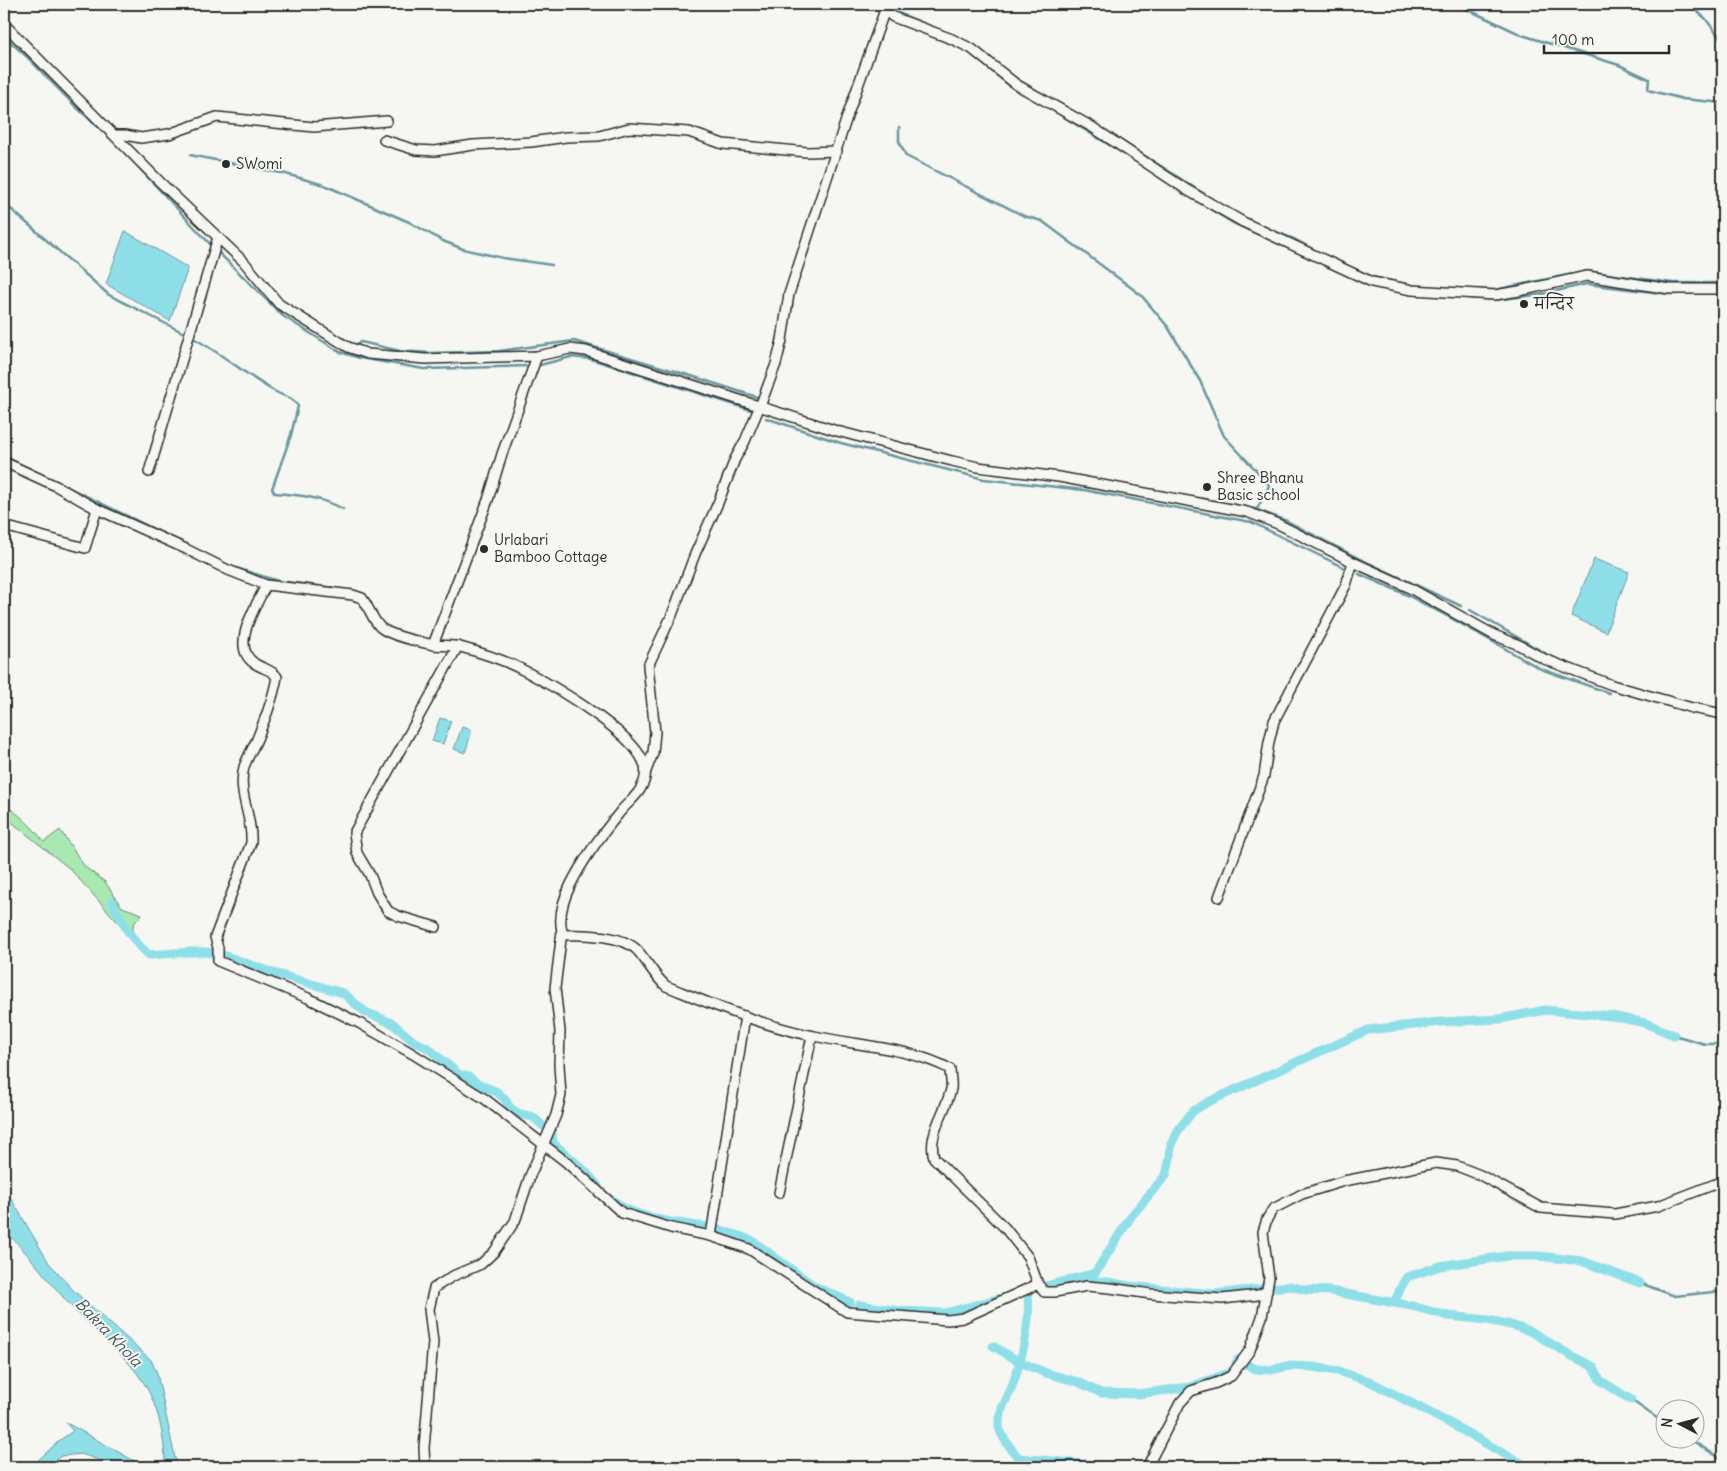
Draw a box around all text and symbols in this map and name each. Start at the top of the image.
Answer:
scale bar [1544,22,1670,54]
text: 100 m [1552,30,1594,49]
place label: SWomi [236,154,282,173]
marker: SWomi [220,158,232,170]
place label: मन्दिर [1533,292,1575,313]
marker: मन्दिर [1518,298,1530,310]
place label: Shree Bhanu Basic school [1217,468,1304,504]
marker: Shree Bhanu Basic school [1201,481,1213,493]
place label: Urlabari Bamboo Cottage [494,530,607,566]
marker: Urlabari Bamboo Cottage [478,543,490,555]
water label: Bakra Khola [71,1293,147,1371]
north arrow [1654,1398,1704,1448]
text: N [1658,1417,1677,1428]

